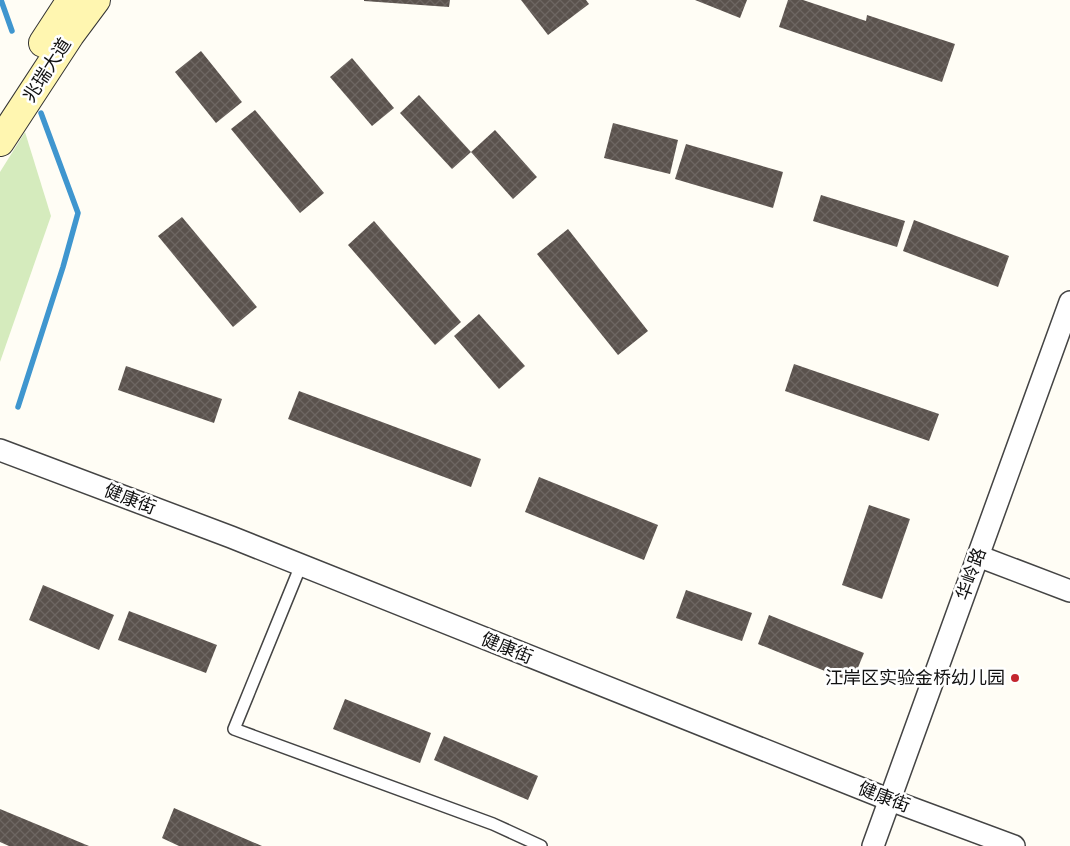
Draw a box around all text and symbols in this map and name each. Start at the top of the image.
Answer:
street label: 兆瑞大道 [15,32,77,107]
street label: 健康街 [100,475,161,520]
street label: 华岭路 [948,543,992,603]
street label: 健康街 [477,624,538,669]
place label: 江岸区实验金桥幼儿园 [825,663,1005,690]
marker: 江岸区实验金桥幼儿园 [1009,672,1021,684]
street label: 健康街 [854,773,915,818]

